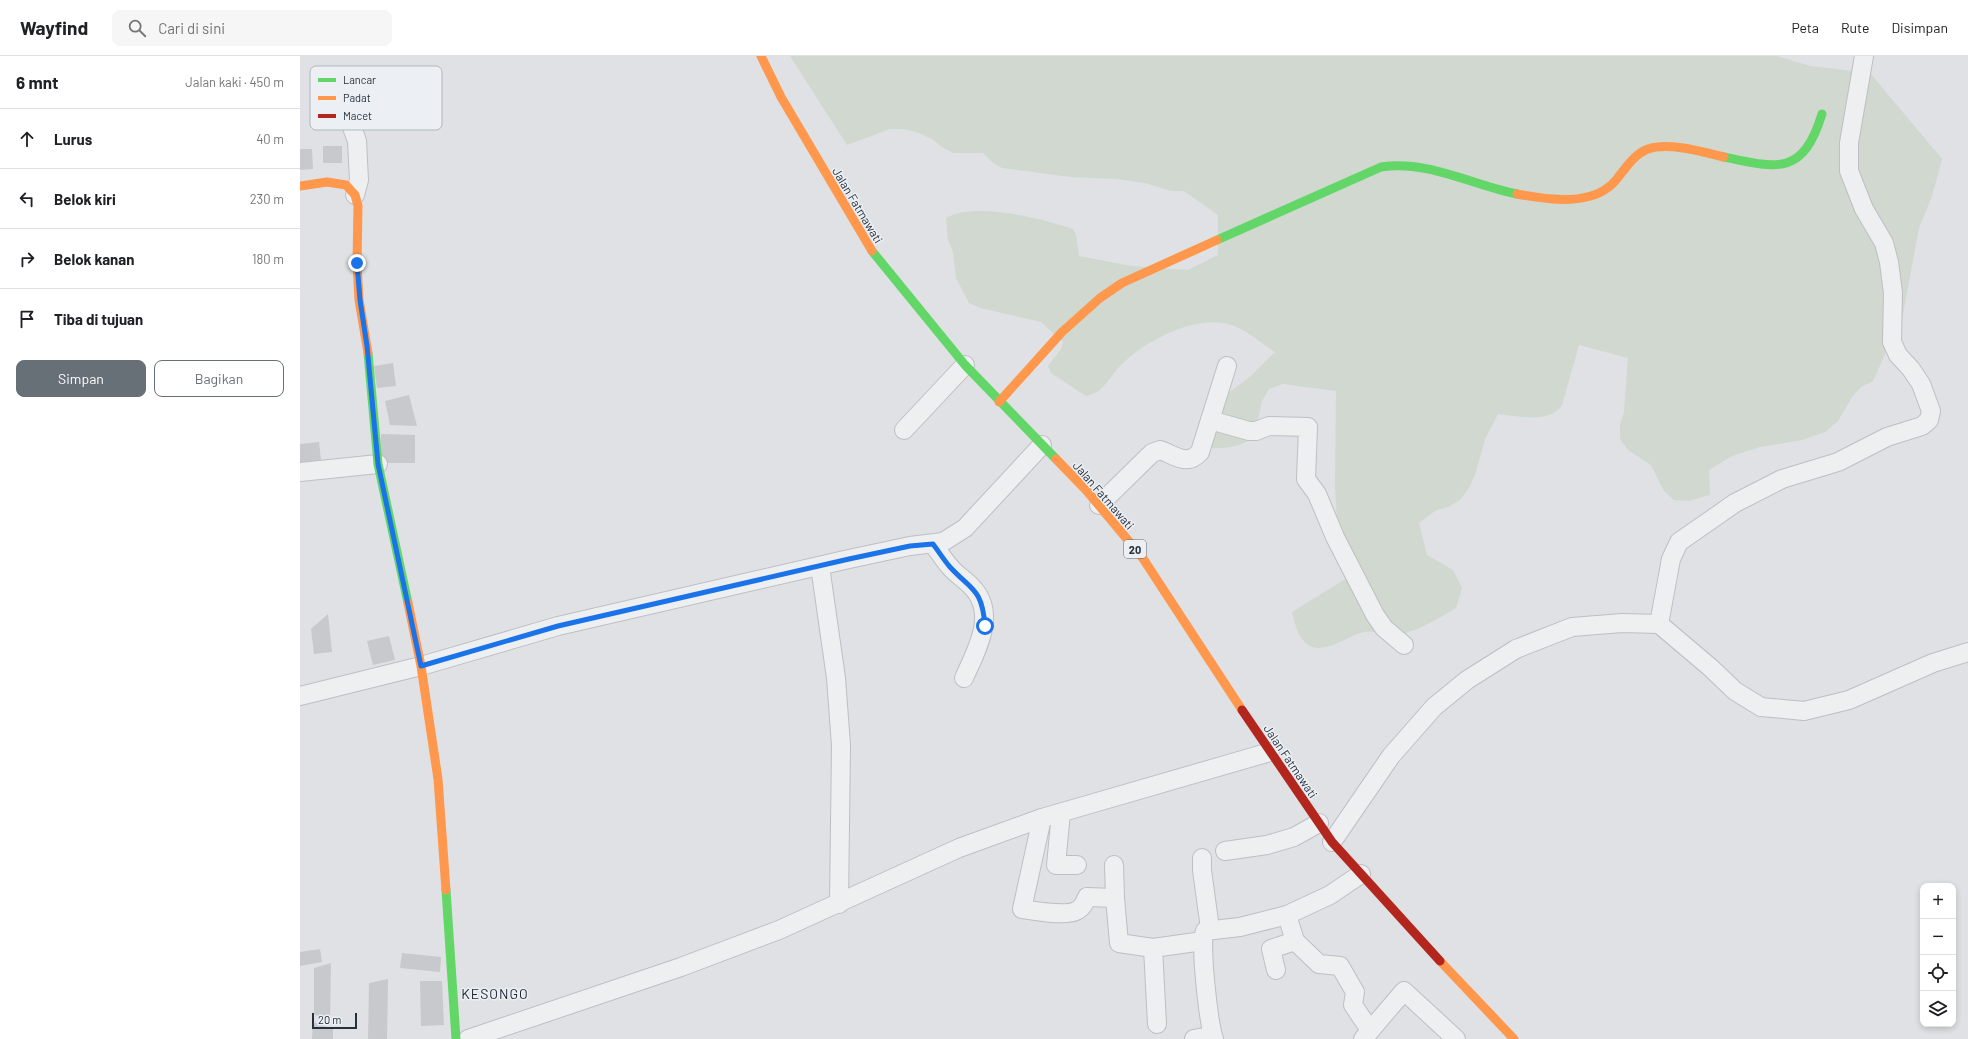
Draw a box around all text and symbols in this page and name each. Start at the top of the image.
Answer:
search box [112,10,392,46]
text: Wayfind [20,16,88,39]
icon: search [126,17,148,39]
text: Cari di sini [158,19,225,37]
text: Peta [1791,19,1819,36]
text: Rute [1841,19,1869,36]
text: Disimpan [1891,19,1948,36]
legend [310,66,442,130]
text: 6 mnt [16,72,58,92]
text: Lancar [343,73,376,86]
text: Jalan kaki · 450 m [185,74,284,90]
text: Padat [343,91,371,104]
text: Macet [343,109,372,122]
icon: ahead [16,128,38,150]
text: Lurus [54,130,92,148]
text: 40 m [256,131,284,147]
street label: Jalan Fatmawati [830,165,886,245]
icon: left [16,188,38,210]
text: Belok kiri [54,190,116,208]
text: 230 m [250,191,284,207]
icon: right [16,248,38,270]
text: Belok kanan [54,250,134,268]
text: 180 m [252,251,284,267]
route end [348,254,366,272]
icon: arrive [16,308,38,330]
text: Tiba di tujuan [54,310,143,328]
button: Simpan [16,360,146,397]
button: Bagikan [154,360,284,397]
street label: Jalan Fatmawati [1071,458,1137,532]
road number: 20 [1124,540,1146,558]
route start [976,617,994,635]
street label: Jalan Fatmawati [1261,722,1321,800]
map controls [1920,883,1956,1027]
button: + [1920,883,1956,919]
button: − [1920,919,1956,955]
button: locate [1920,955,1956,991]
district label: KESONGO [461,985,529,1002]
button: layers [1920,991,1956,1027]
scale bar [312,1011,357,1030]
text: 20 m [318,1013,341,1026]

